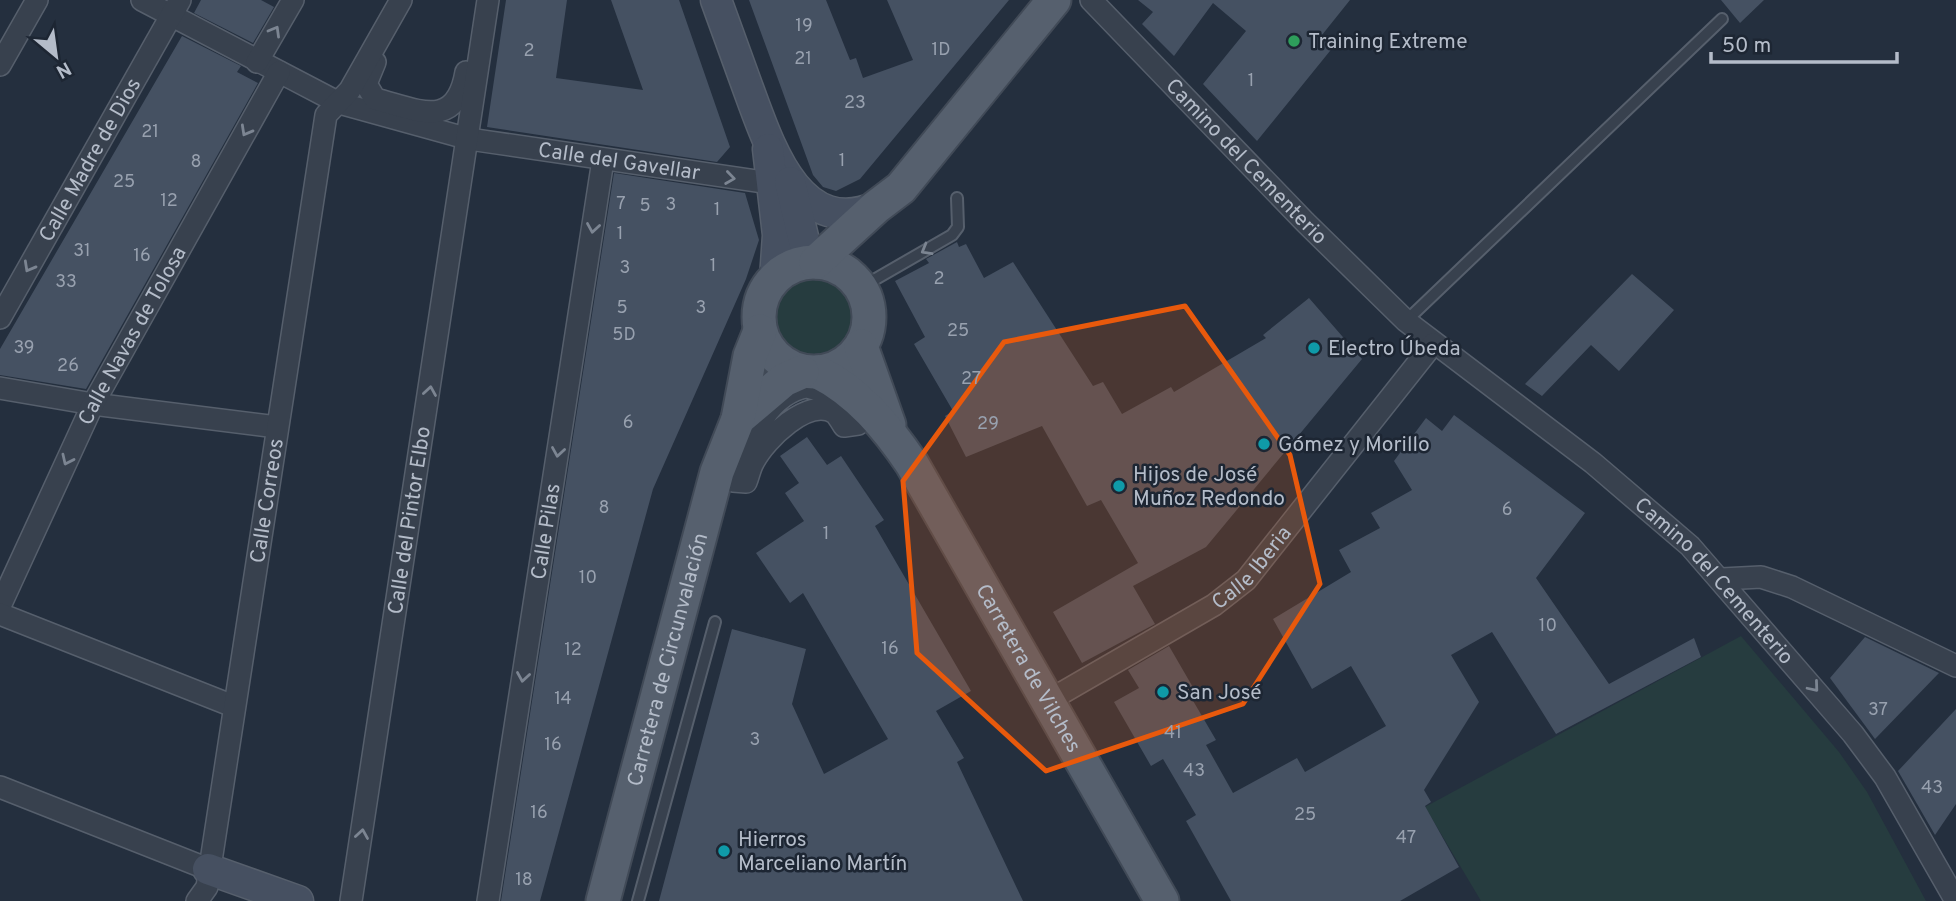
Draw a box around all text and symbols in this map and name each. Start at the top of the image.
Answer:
house number: 19 [795,15,813,38]
north arrow [21,21,91,91]
scale bar [1711,21,1896,65]
one-way arrow [267,26,280,38]
place label: Training Extreme [1308,29,1467,56]
marker: Training Extreme [1286,33,1302,49]
text: 50 m [1722,33,1771,60]
house number: 1D [932,39,950,62]
house number: 2 [523,40,535,63]
house number: 21 [794,48,812,71]
text: N [51,55,75,83]
house number: 1 [1248,70,1254,93]
street label: Calle Madre de Dios [34,73,148,247]
street label: Camino del Cementerio [1159,73,1332,251]
house number: 23 [844,92,866,115]
house number: 21 [141,121,159,144]
one-way arrow [241,124,254,137]
street label: Calle del Gavellar [536,137,702,188]
house number: 1 [839,150,845,173]
house number: 8 [191,151,202,174]
one-way arrow [724,170,736,185]
house number: 25 [113,171,135,194]
house number: 12 [160,190,178,213]
house number: 7 [616,193,626,216]
house number: 3 [666,194,676,217]
house number: 5 [639,195,651,218]
house number: 1 [714,199,720,222]
one-way arrow [586,222,601,234]
house number: 1 [617,223,623,246]
house number: 31 [73,240,91,263]
street label: Calle Navas de Tolosa [73,242,193,430]
one-way arrow [921,242,933,255]
house number: 16 [133,245,151,268]
house number: 1 [710,255,716,278]
house number: 3 [620,257,630,280]
one-way arrow [24,259,37,272]
house number: 2 [933,268,945,291]
house number: 33 [55,271,77,294]
house number: 5 [616,297,628,320]
house number: 3 [696,297,706,320]
house number: 25 [947,320,969,343]
house number: 5D [612,324,636,347]
place label: Electro Úbeda [1328,335,1461,363]
house number: 39 [13,337,35,360]
marker: Electro Úbeda [1306,340,1322,356]
house number: 26 [57,355,79,378]
house number: 27 [961,368,981,391]
one-way arrow [422,385,437,397]
house number: 6 [623,412,633,435]
house number: 29 [977,413,999,436]
street label: Calle del Pintor Elbo [383,425,438,617]
place label: Gómez y Morillo [1278,432,1430,459]
marker: Gómez y Morillo [1256,436,1272,452]
street label: Calle Correos [245,437,291,565]
one-way arrow [551,447,566,458]
one-way arrow [61,453,75,465]
place label: Hijos de José Muñoz Redondo [1133,462,1285,513]
marker: Hijos de José Muñoz Redondo [1111,478,1127,494]
street label: Calle Pilas [526,482,568,582]
street label: Camino del Cementerio [1628,492,1799,671]
house number: 8 [599,497,610,520]
house number: 6 [1502,499,1512,522]
street label: Calle Iberia [1207,521,1299,617]
house number: 1 [823,523,829,546]
street label: Carretera de Circunvalación [622,530,715,789]
house number: 10 [579,567,597,590]
street label: Carretera de Vilches [968,580,1086,758]
house number: 10 [1539,615,1557,638]
house number: 16 [881,638,899,661]
house number: 12 [564,639,582,662]
one-way arrow [516,671,531,683]
one-way arrow [1806,678,1818,691]
place label: San José [1177,680,1262,707]
marker: San José [1155,684,1171,700]
house number: 14 [554,688,572,711]
house number: 37 [1868,699,1888,722]
house number: 41 [1164,722,1182,745]
house number: 3 [750,729,760,752]
house number: 16 [544,734,562,757]
house number: 43 [1183,760,1205,783]
house number: 43 [1921,777,1943,800]
house number: 16 [530,802,548,825]
house number: 25 [1294,804,1316,827]
place label: Hierros Marceliano Martín [738,827,907,878]
house number: 47 [1396,827,1416,850]
one-way arrow [354,828,369,839]
marker: Hierros Marceliano Martín [716,843,732,859]
house number: 18 [515,869,533,892]

